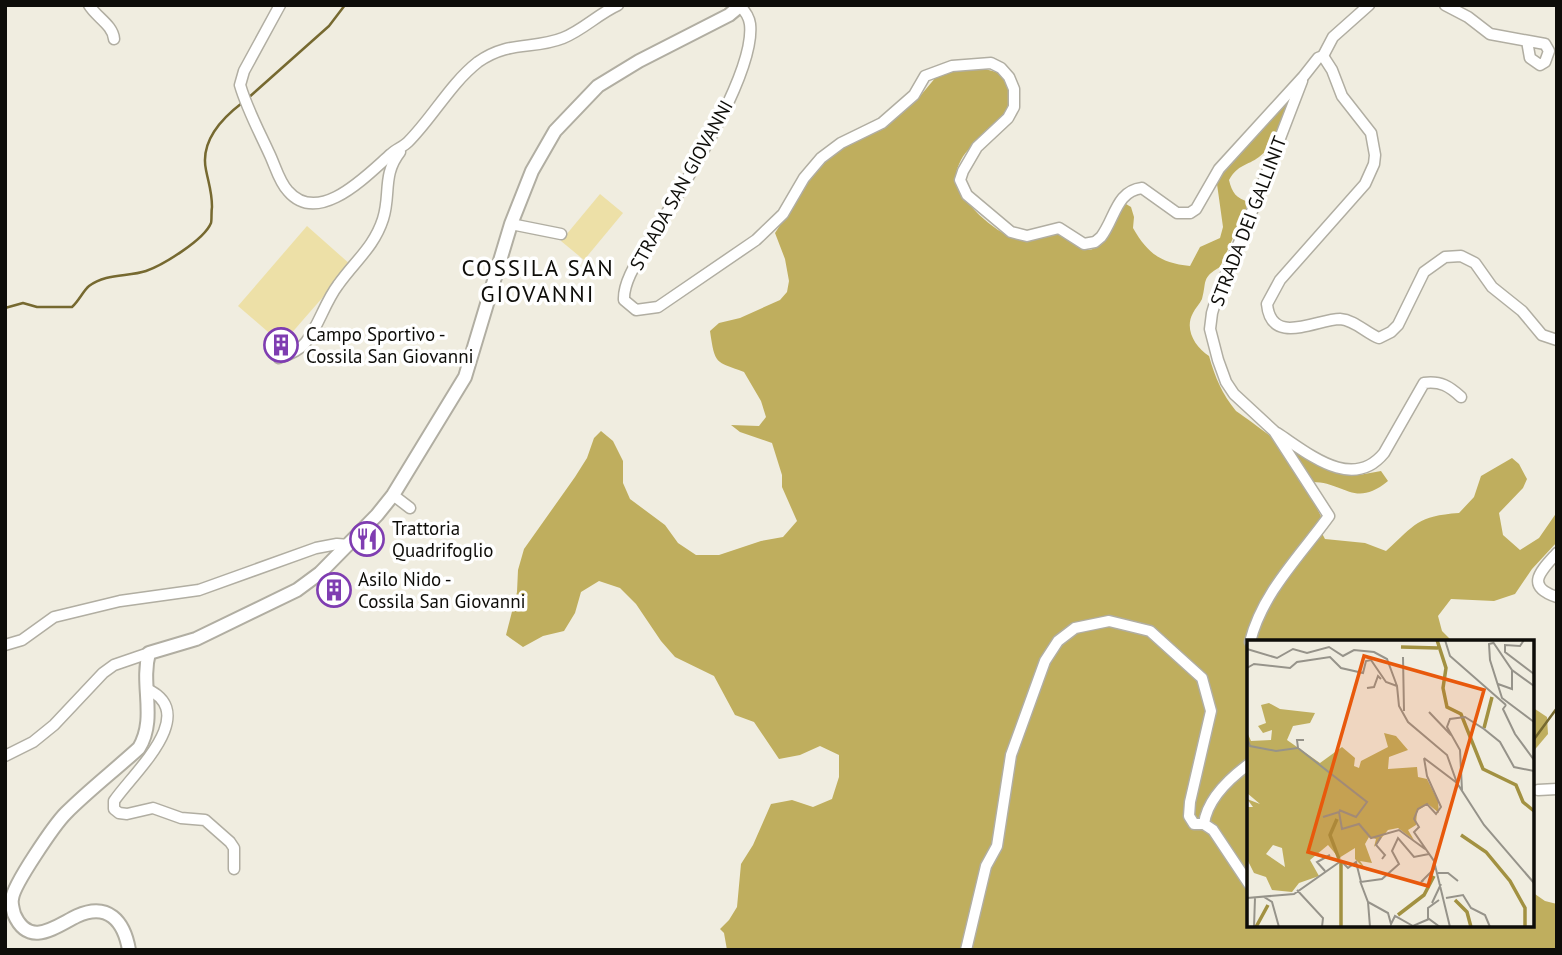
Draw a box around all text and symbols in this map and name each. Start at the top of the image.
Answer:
street label: STRADA SAN GIOVANNI [624,96,738,274]
street label: STRADA DEI GALLINIT [1205,132,1292,309]
district label: COSSILA SAN GIOVANNI [461,253,615,308]
place label: Campo Sportivo - Cossila San Giovanni [306,322,474,368]
building icon: Campo Sportivo - Cossila San Giovanni [262,326,300,364]
place label: Trattoria Quadrifoglio [392,516,494,562]
restaurant icon: Trattoria Quadrifoglio [348,520,386,558]
place label: Asilo Nido - Cossila San Giovanni [358,567,526,613]
building icon: Asilo Nido - Cossila San Giovanni [315,571,353,609]
inset map [1247,640,1534,927]

